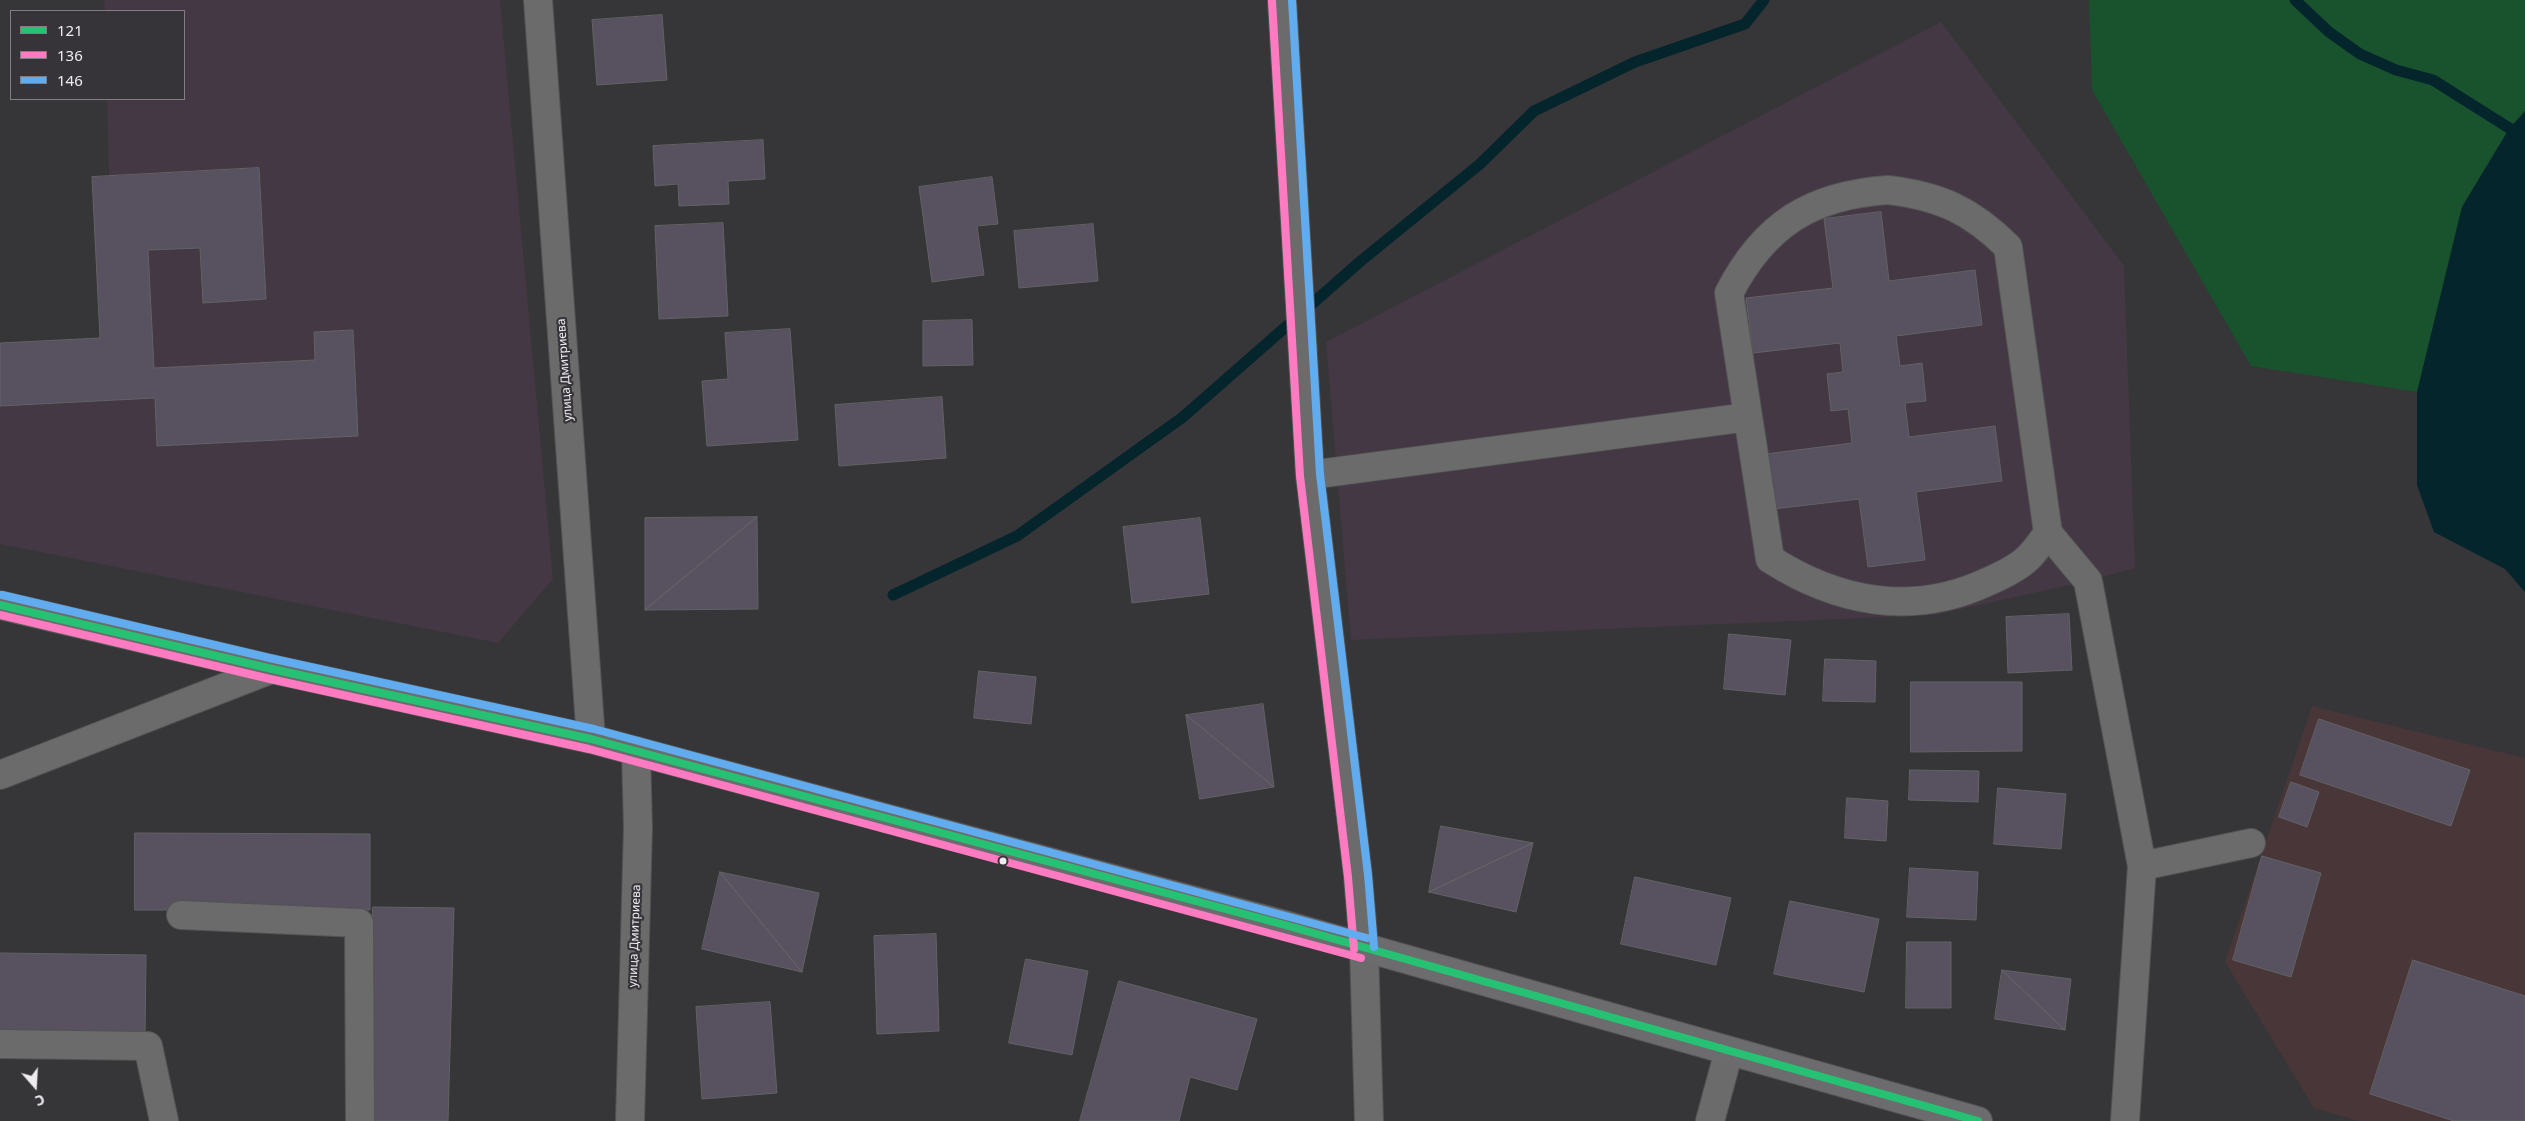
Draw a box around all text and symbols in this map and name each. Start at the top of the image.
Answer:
legend [10,10,185,100]
text: 121 [57,20,83,40]
text: 136 [57,45,83,65]
text: 146 [57,70,83,90]
street label: улица Дмитриева [554,318,576,422]
unlabelled marker [998,856,1008,866]
street label: улица Дмитриева [626,884,644,988]
north arrow [10,1061,60,1111]
text: С [33,1090,47,1111]

